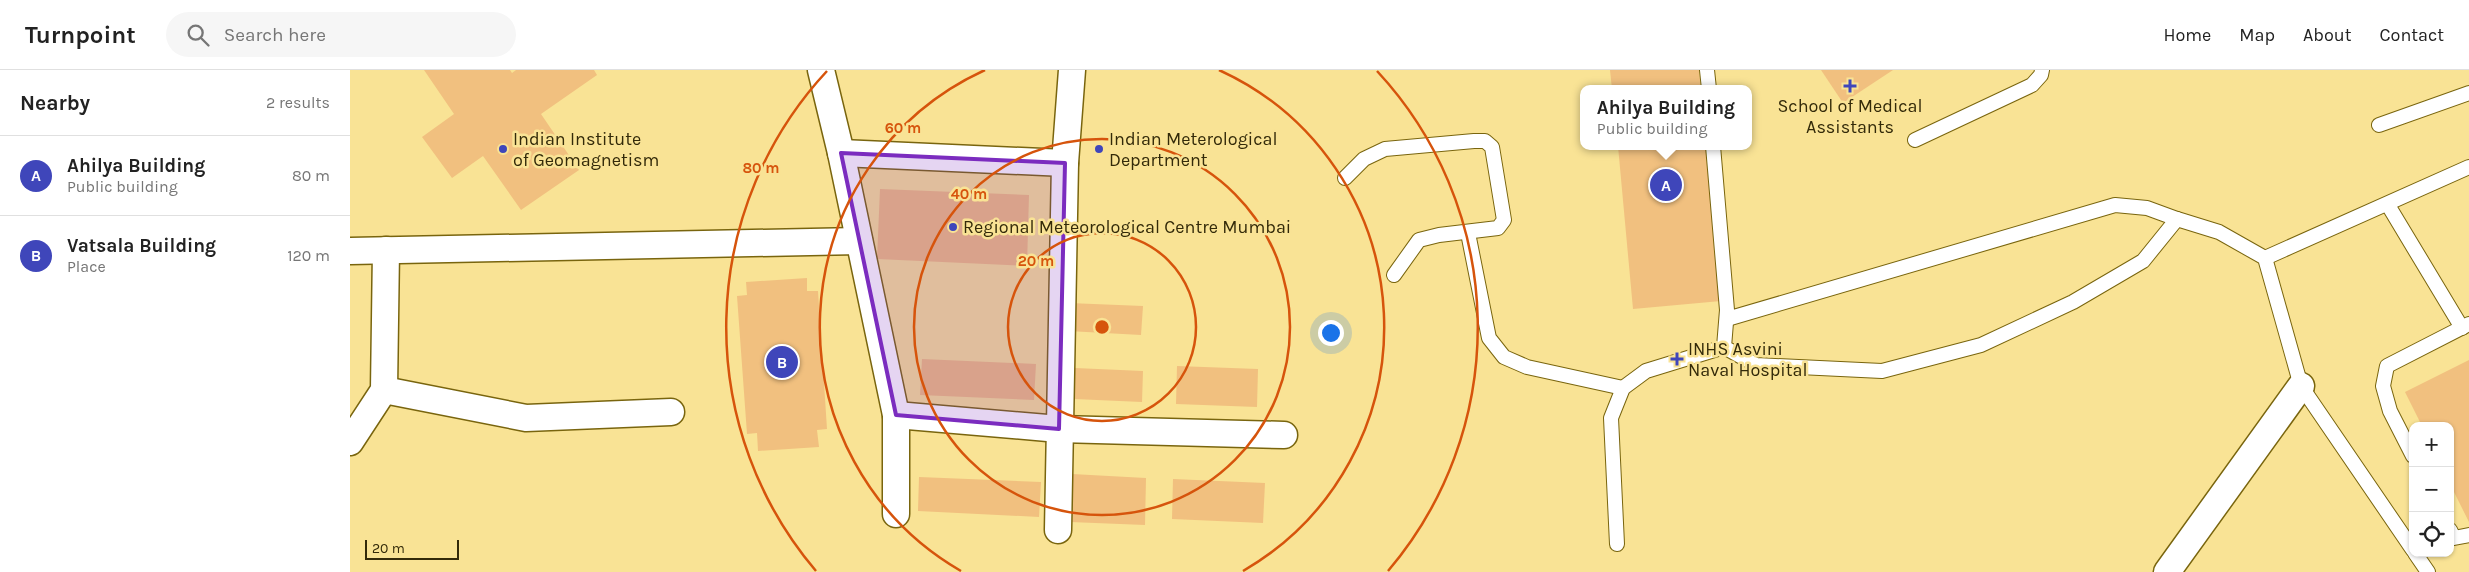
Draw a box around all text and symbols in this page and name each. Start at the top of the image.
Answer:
search box [166,12,516,57]
text: Turnpoint [25,21,136,49]
icon: search [184,21,212,49]
text: Search here [224,24,326,46]
text: Home [2163,24,2211,46]
text: Map [2239,24,2275,46]
text: About [2303,24,2352,46]
text: Contact [2380,24,2444,46]
marker: School of Medical Assistants [1843,79,1857,93]
popup [1580,85,1752,150]
text: Nearby [20,91,90,115]
text: 2 results [266,93,330,112]
place label: School of Medical Assistants [1777,95,1923,138]
text: Ahilya Building [1597,97,1735,119]
text: 60 m [885,119,921,137]
text: Public building [1597,119,1708,138]
place label: Indian Institute of Geomagnetism [513,128,659,171]
place label: Indian Meterological Department [1109,128,1277,171]
marker: Indian Institute of Geomagnetism [497,143,509,155]
marker: Indian Meterological Department [1093,143,1105,155]
text: Ahilya Building [67,155,205,177]
text: 80 m [742,159,780,177]
text: A [31,166,41,185]
text: 80 m [292,166,330,185]
pin: A [1650,166,1682,204]
text: Public building [67,177,178,196]
text: 40 m [951,185,987,203]
place label: Regional Meteorological Centre Mumbai [963,216,1291,238]
marker: Regional Meteorological Centre Mumbai [947,221,959,233]
text: Vatsala Building [67,235,216,257]
text: B [31,246,41,265]
text: 120 m [287,246,330,265]
text: 20 m [1018,252,1054,270]
text: Place [67,257,106,276]
centre of rings [1093,318,1111,336]
your location [1318,320,1344,346]
place label: INHS Asvini Naval Hospital [1688,338,1807,381]
pin: B [766,343,798,381]
marker: INHS Asvini Naval Hospital [1670,352,1684,366]
map controls [2409,422,2454,557]
button: + [2409,422,2454,467]
button: − [2409,467,2454,512]
button: locate [2409,512,2454,557]
scale bar [365,537,459,560]
text: 20 m [372,540,405,557]

